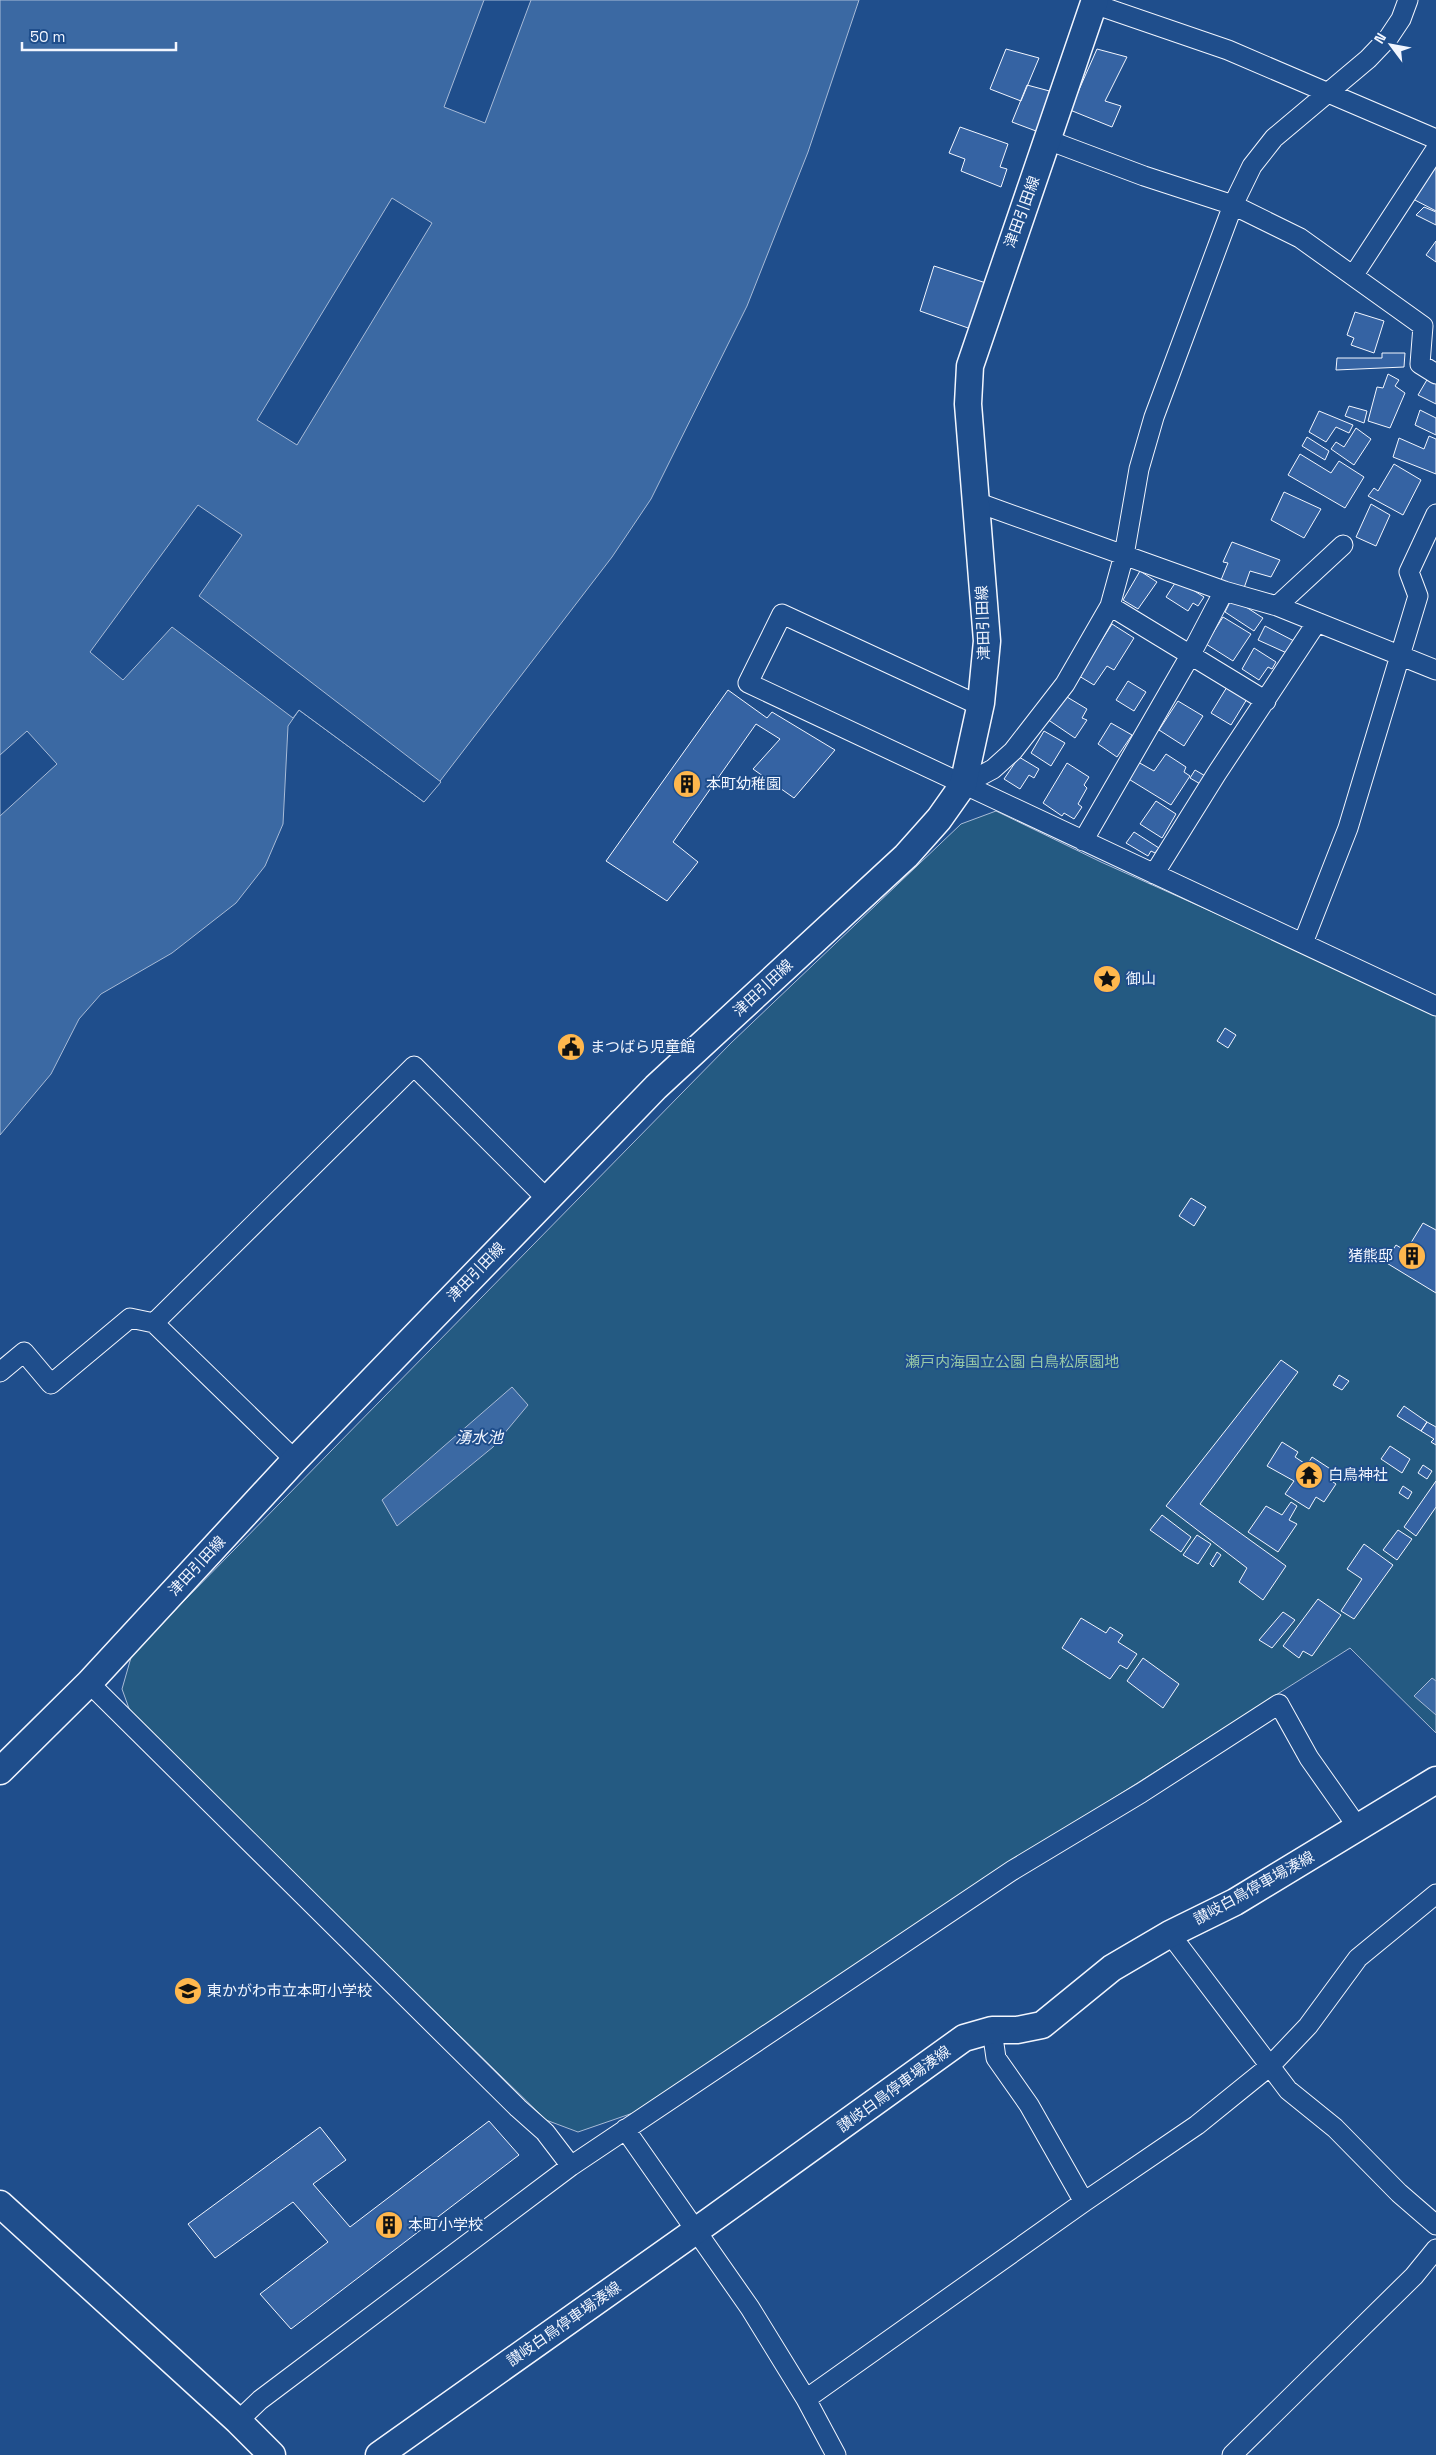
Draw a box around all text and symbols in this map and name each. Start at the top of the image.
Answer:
scale bar [22,20,176,52]
north arrow [1366,20,1416,70]
text: 50 m [30,27,65,46]
text: N [1370,29,1390,47]
street label: 津田引田線 [1000,173,1043,250]
street label: 津田引田線 [972,585,993,661]
building icon: 本町幼稚園 [672,769,702,799]
place label: 本町幼稚園 [706,774,781,793]
street label: 津田引田線 [729,955,797,1020]
place icon: 御山 [1092,964,1122,994]
place label: 御山 [1126,969,1156,988]
public building icon: まつばら児童館 [556,1032,586,1062]
place label: まつばら児童館 [590,1037,695,1056]
street label: 津田引田線 [443,1238,509,1305]
building icon: 猪熊邸 [1397,1241,1427,1271]
place label: 猪熊邸 [1348,1246,1393,1265]
park label: 瀬戸内海国立公園 白鳥松原園地 [905,1352,1119,1371]
water label: 湧水池 [455,1427,505,1448]
temple icon: 白鳥神社 [1294,1460,1324,1490]
place label: 白鳥神社 [1328,1465,1388,1484]
street label: 津田引田線 [164,1532,229,1600]
street label: 讃岐白鳥停車場湊線 [1190,1847,1317,1929]
school or university icon: 東かがわ市立本町小学校 [173,1976,203,2006]
place label: 東かがわ市立本町小学校 [207,1981,372,2000]
street label: 讃岐白鳥停車場湊線 [834,2041,954,2136]
building icon: 本町小学校 [374,2210,404,2240]
place label: 本町小学校 [408,2215,483,2234]
street label: 讃岐白鳥停車場湊線 [503,2277,624,2370]

